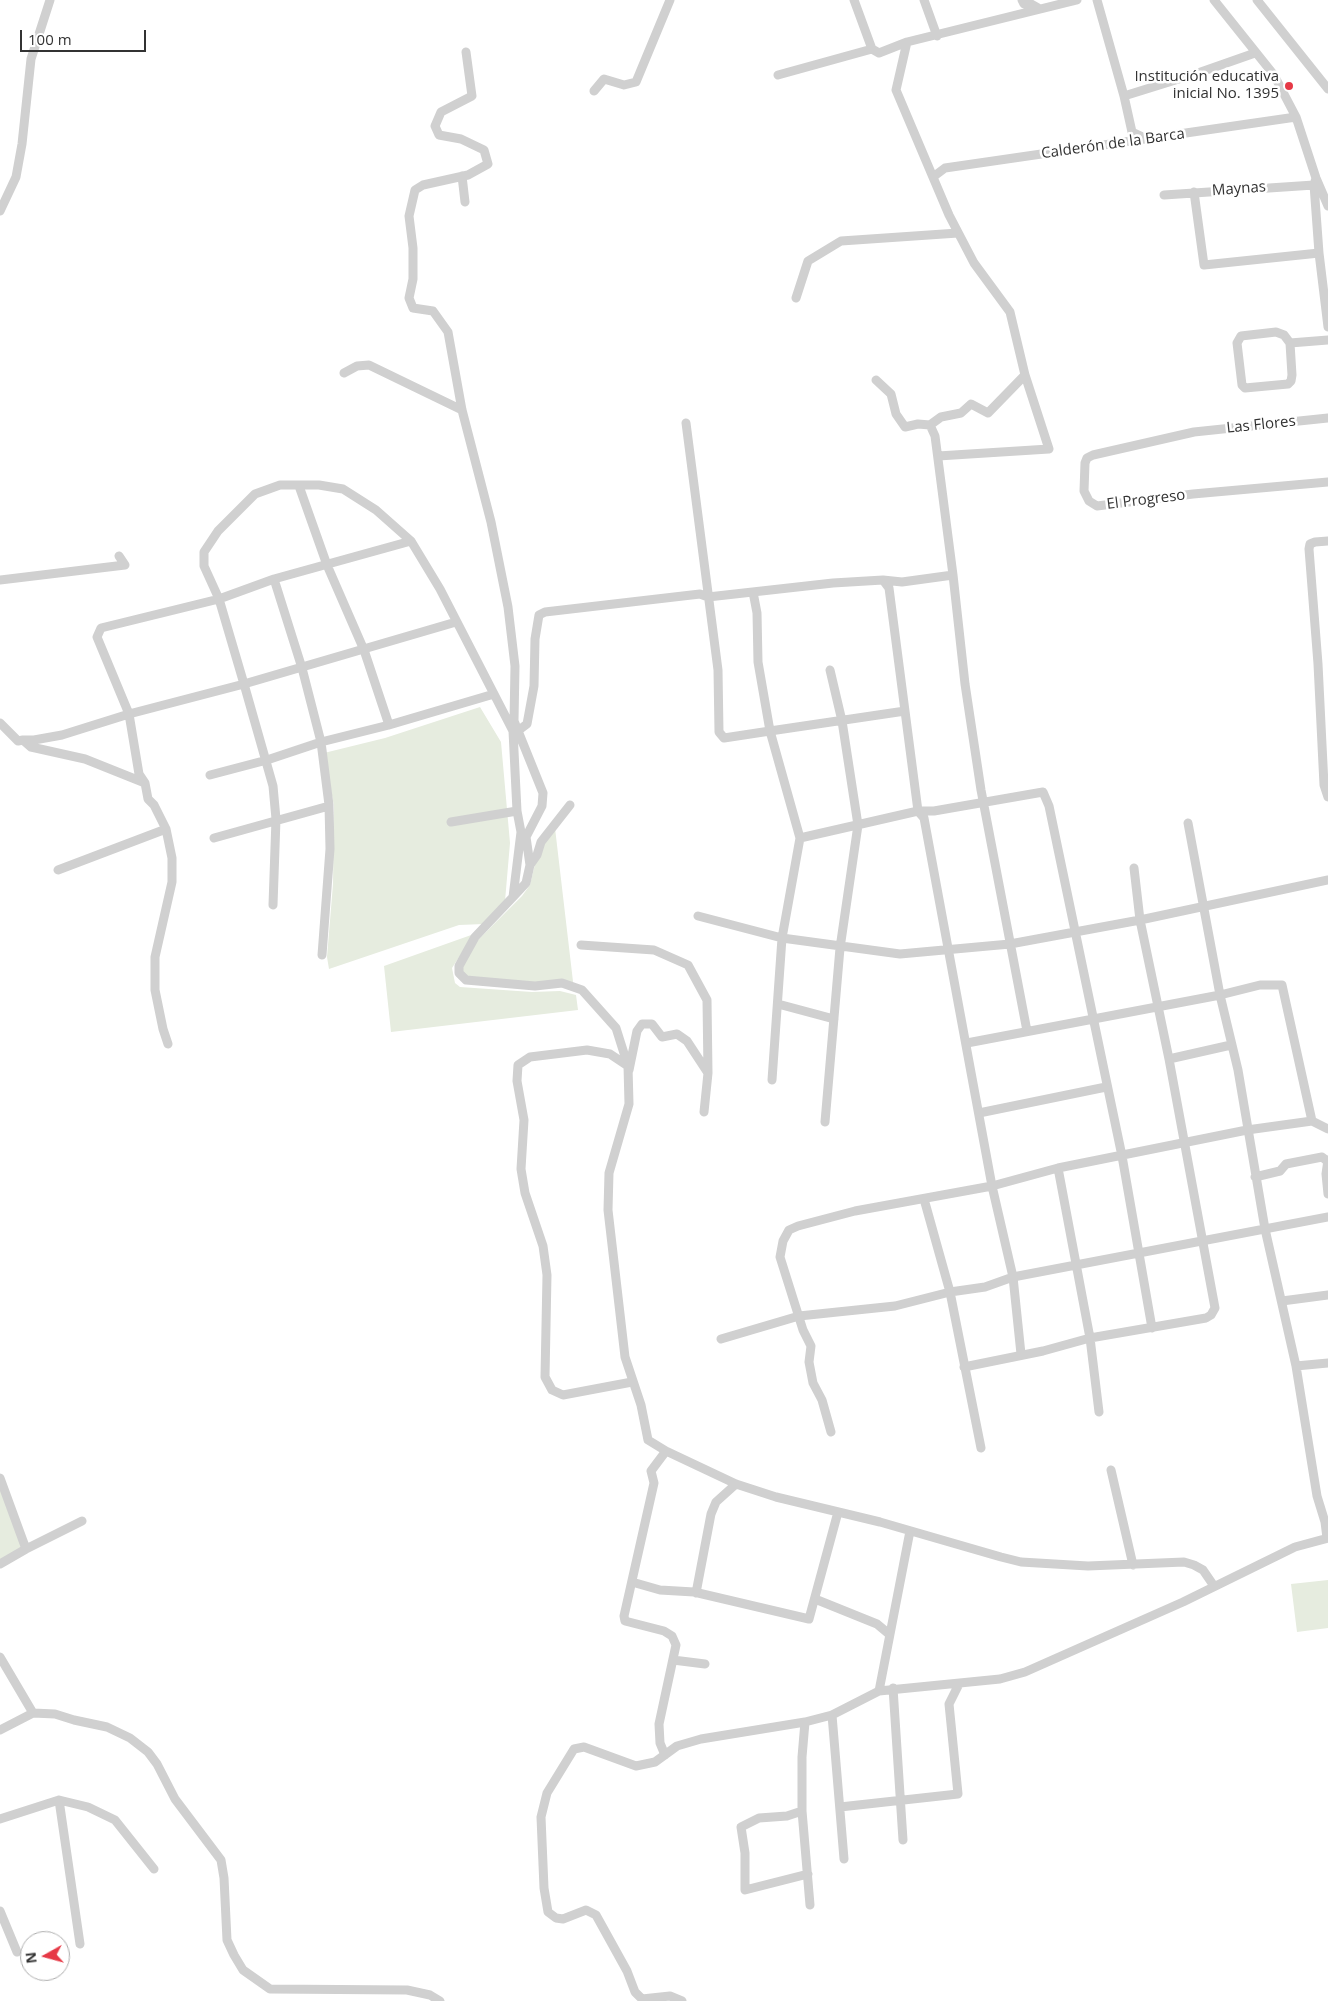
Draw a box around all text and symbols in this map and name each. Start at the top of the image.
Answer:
scale bar [22,20,149,52]
text: 100 m [28,29,72,49]
place label: Institución educativa inicial No. 1395 [1134,68,1279,103]
marker: Institución educativa inicial No. 1395 [1283,80,1295,92]
street label: Calderón de la Barca [1040,125,1186,163]
street label: Maynas [1211,178,1267,200]
street label: Las Flores [1226,412,1296,438]
street label: El Progreso [1106,486,1186,514]
north arrow [20,1931,70,1981]
text: N [20,1951,41,1965]

